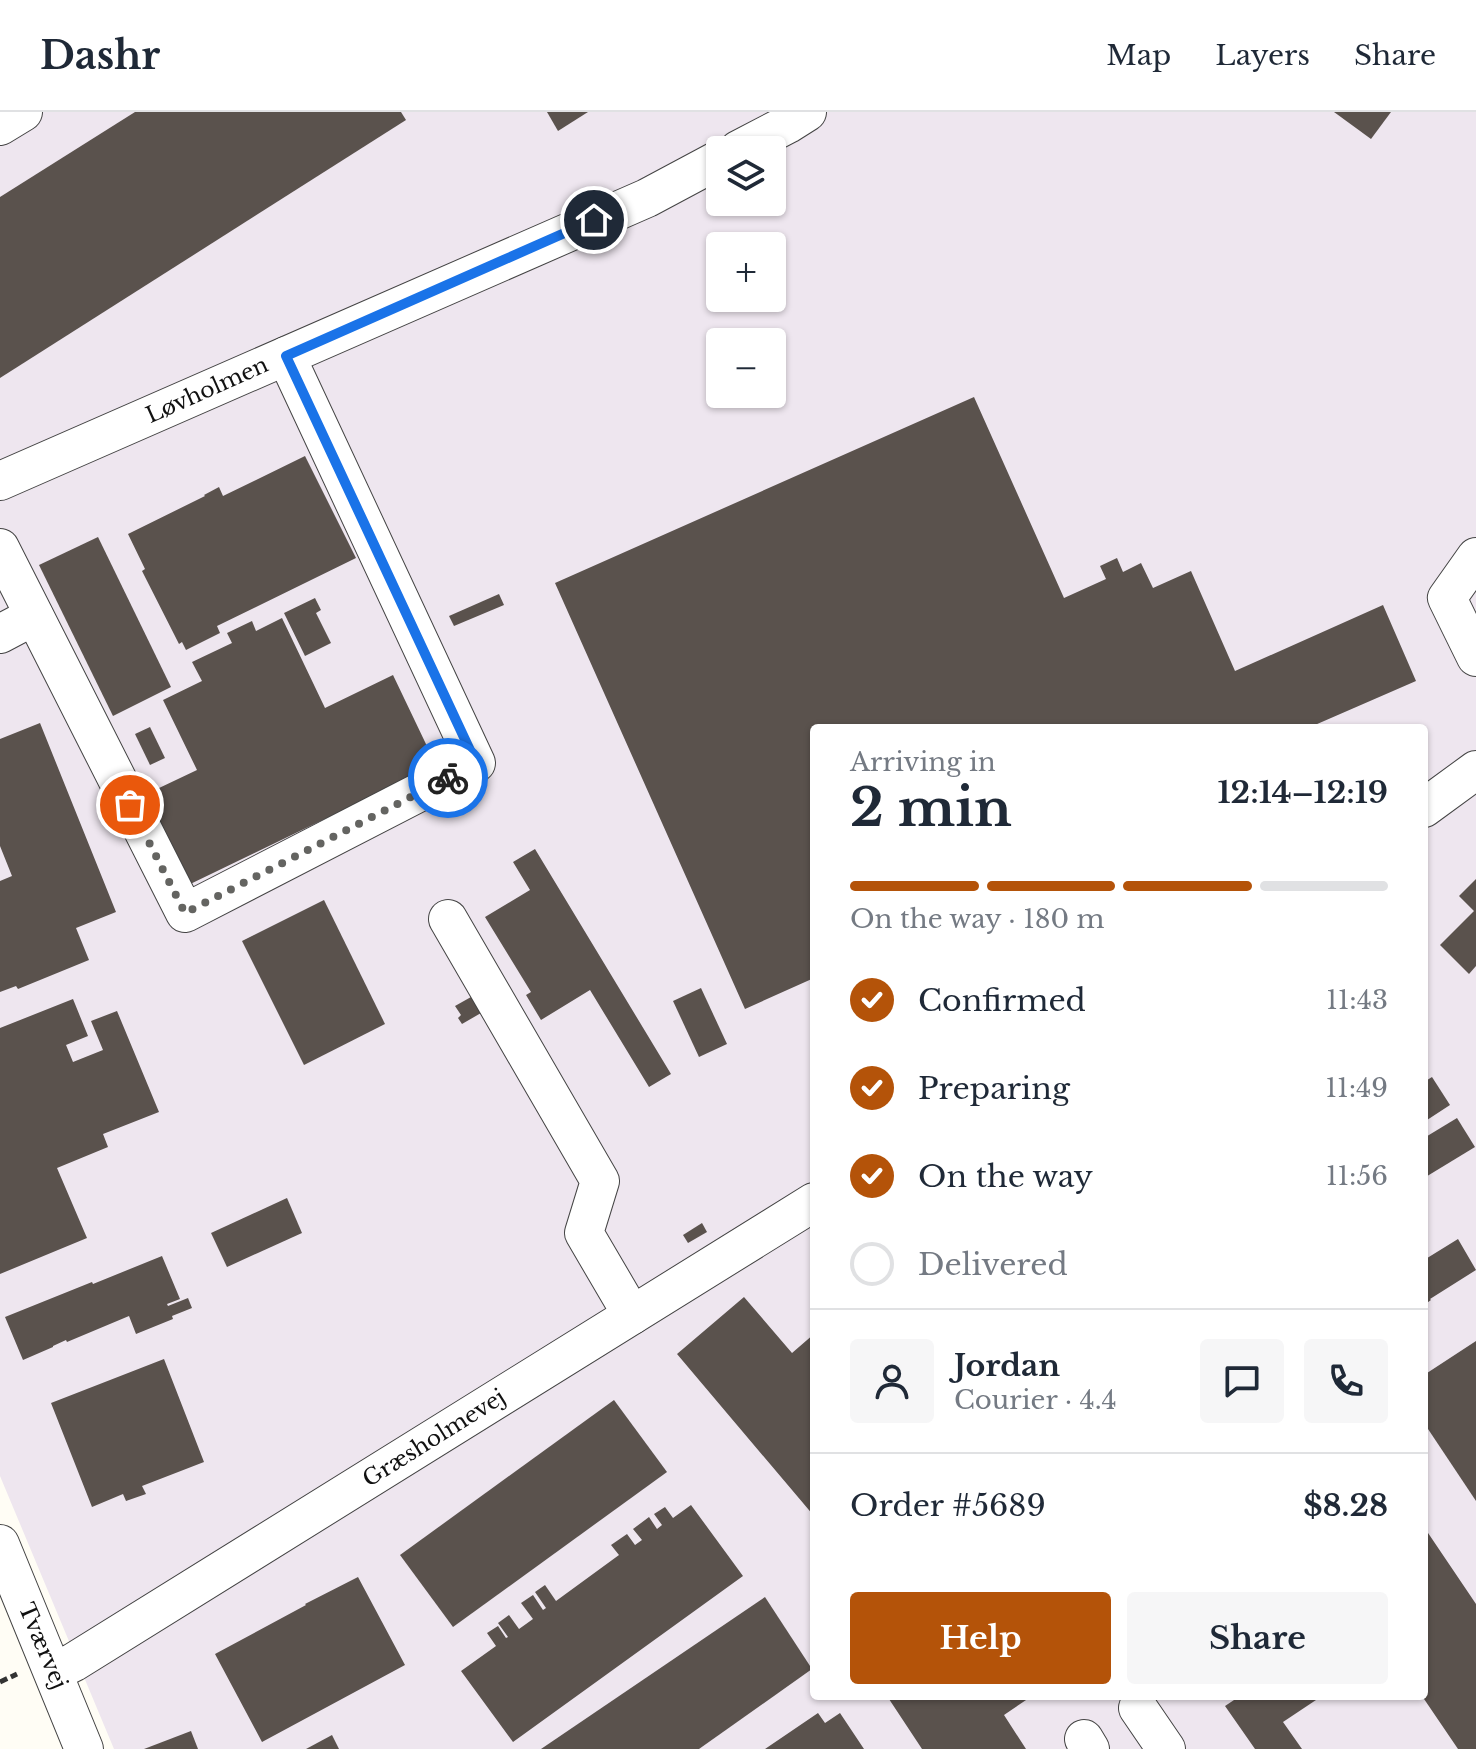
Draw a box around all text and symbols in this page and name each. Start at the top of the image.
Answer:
text: Dashr [40,32,160,79]
text: Map [1106,38,1171,73]
text: Layers [1215,38,1310,73]
text: Share [1354,38,1436,73]
map controls [706,136,786,408]
button: layers [706,136,786,216]
pin [560,186,628,254]
icon: home [572,198,616,242]
button: + [706,232,786,312]
button: − [706,328,786,408]
street label: Løvholmen [142,351,272,429]
courier [408,738,488,818]
text: Arriving in [850,746,996,778]
icon: bike [426,756,470,800]
pin [96,771,164,839]
text: 12:14–12:19 [1218,774,1388,811]
text: 2 min [850,776,1012,840]
icon: bag [108,783,152,827]
text: On the way · 180 m [850,903,1105,935]
icon: check [850,978,894,1022]
text: Confirmed [918,982,1086,1019]
text: 11:43 [1326,984,1388,1016]
icon: check [850,1066,894,1110]
text: Preparing [918,1070,1070,1107]
text: 11:49 [1325,1072,1388,1104]
icon: check [850,1154,894,1198]
text: On the way [918,1158,1093,1195]
text: 11:56 [1326,1160,1388,1192]
text: Delivered [918,1246,1068,1283]
button: person [850,1339,934,1423]
button: chat [1200,1339,1284,1423]
button: phone [1304,1339,1388,1423]
text: Jordan [954,1347,1060,1384]
street label: Græsholmevej [358,1383,510,1493]
text: Courier · 4.4 [954,1384,1117,1416]
text: Order #5689 [850,1487,1046,1524]
text: $8.28 [1303,1487,1388,1524]
button: Help [850,1592,1111,1684]
button: Share [1127,1592,1388,1684]
street label: Tværvej [13,1599,73,1693]

